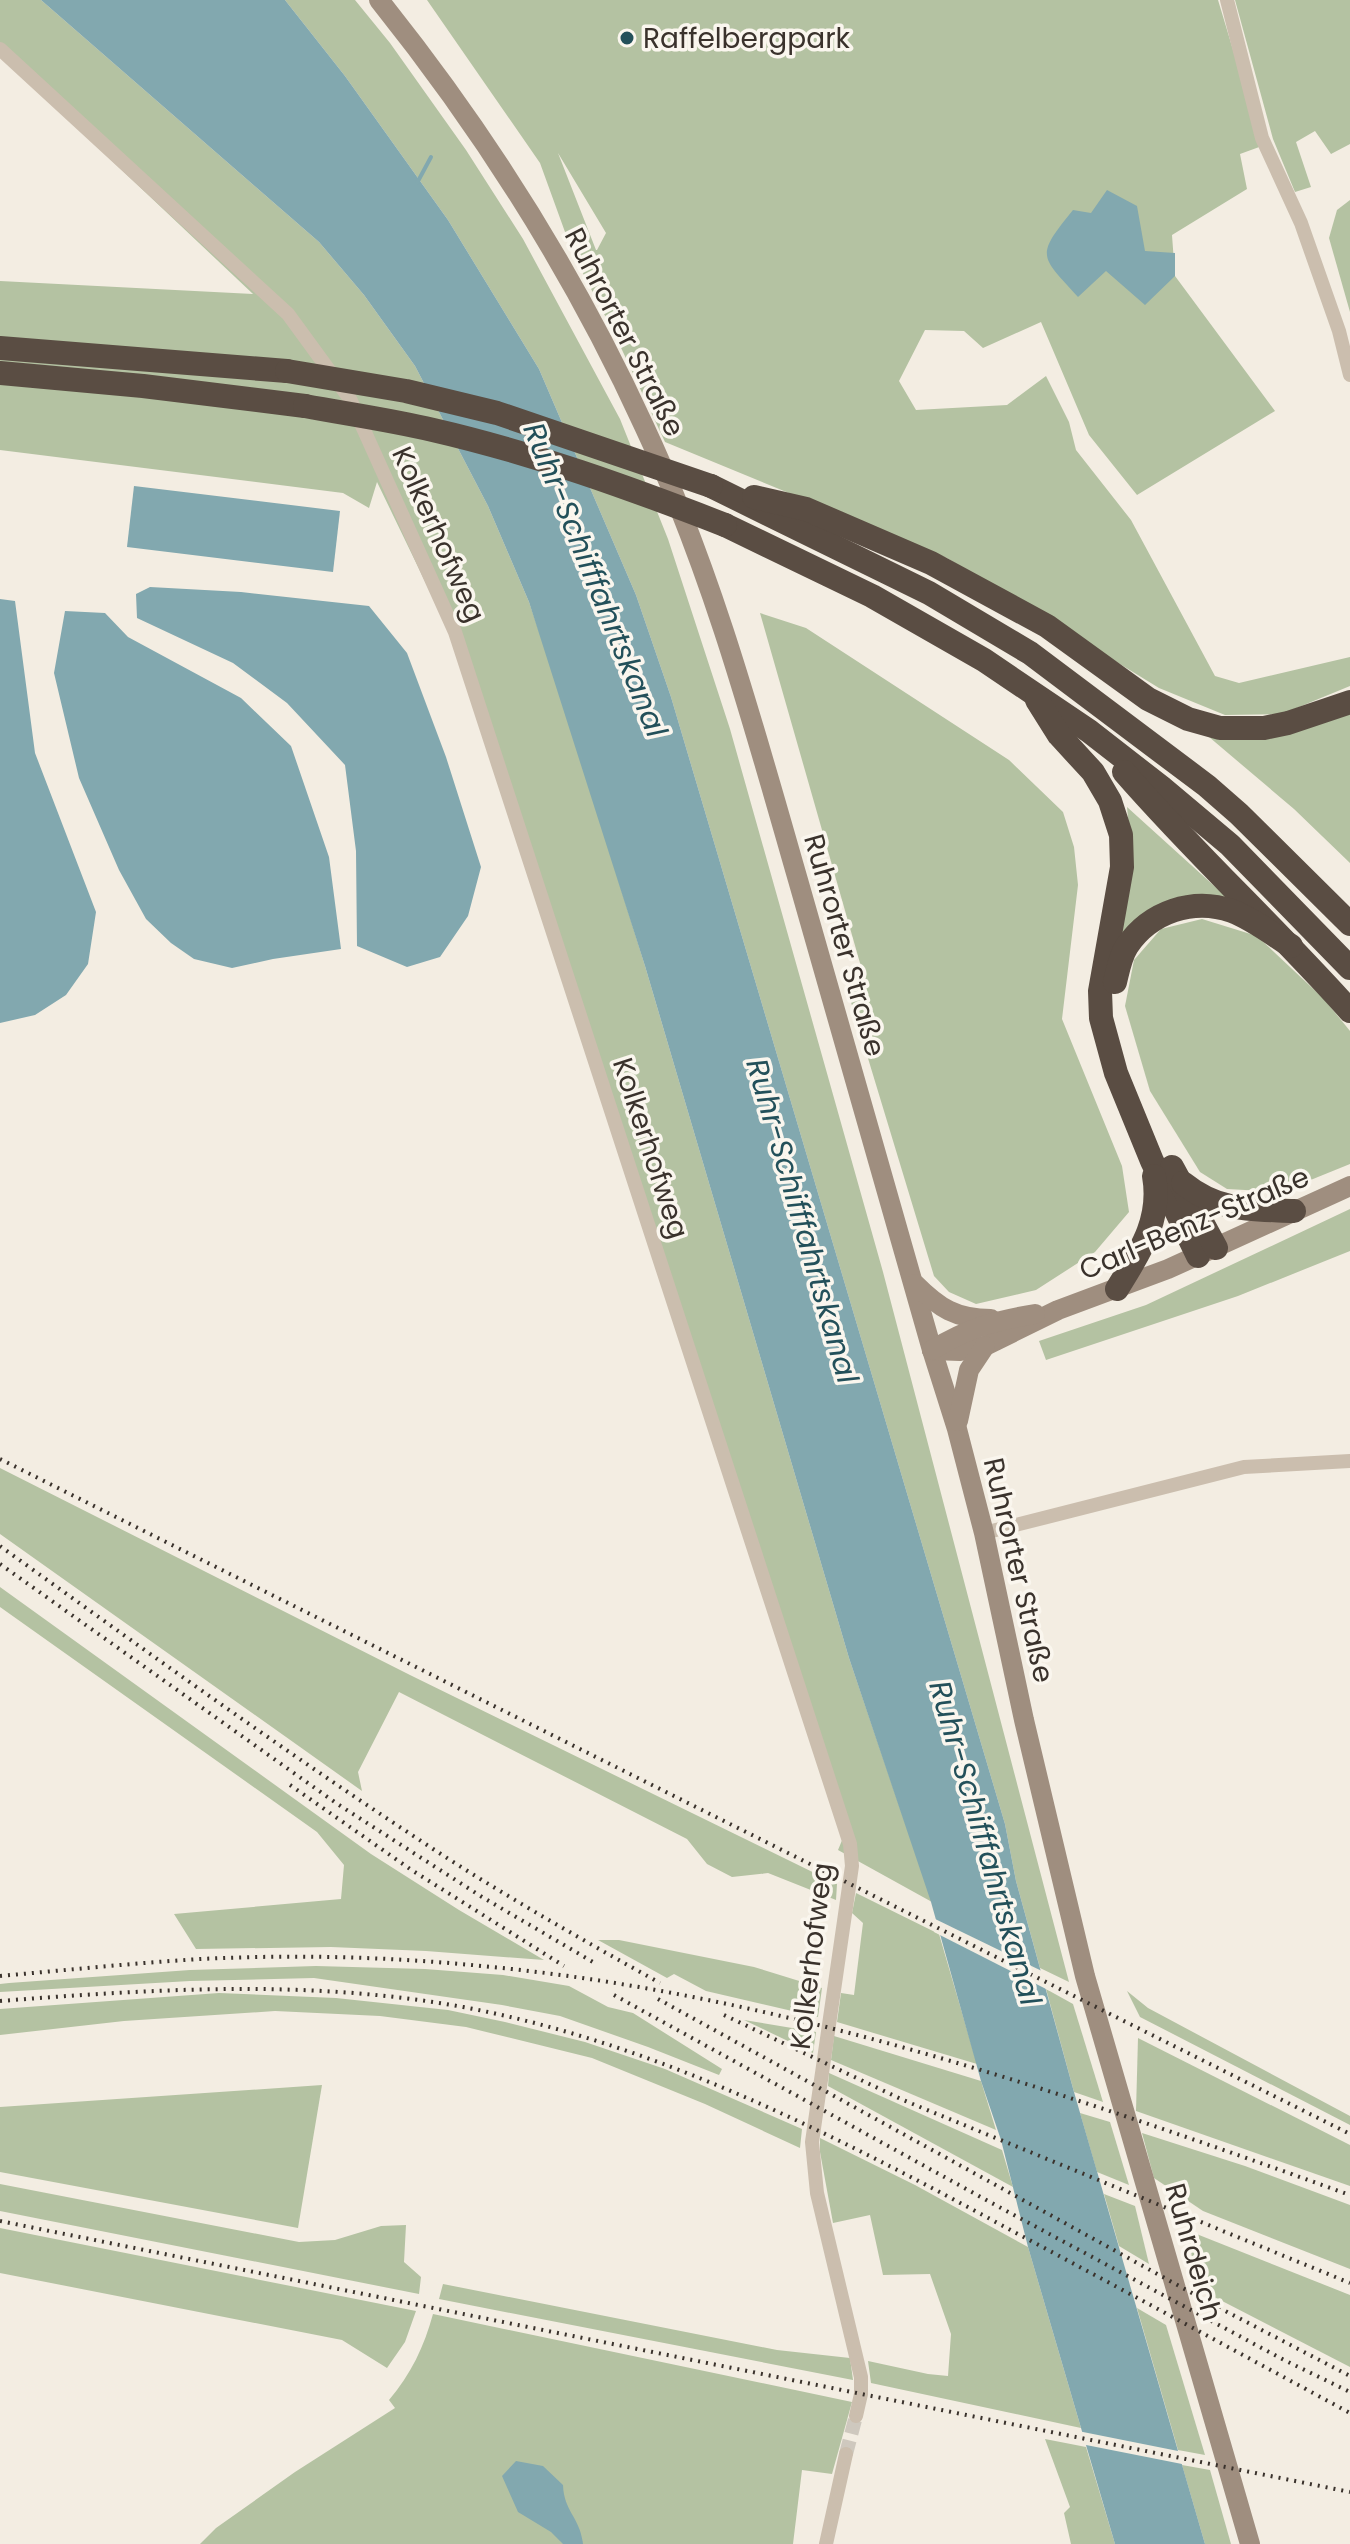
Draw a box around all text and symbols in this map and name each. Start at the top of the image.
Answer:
place label: Raffelbergpark [643,19,851,58]
marker: Raffelbergpark [618,29,636,47]
street label: Ruhrorter Straße [555,221,694,443]
water label: Ruhr-Schifffahrtskanal [513,416,679,744]
street label: Kolkerhofweg [382,440,495,628]
street label: Ruhrorter Straße [794,829,895,1061]
street label: Kolkerhofweg [603,1053,698,1244]
water label: Ruhr-Schifffahrtskanal [735,1053,870,1389]
street label: Carl-Benz-Straße [1073,1157,1315,1290]
street label: Ruhrorter Straße [974,1454,1063,1686]
water label: Ruhr-Schifffahrtskanal [918,1675,1053,2011]
street label: Kolkerhofweg [781,1860,842,2052]
street label: Ruhrdeich [1155,2179,1232,2325]

